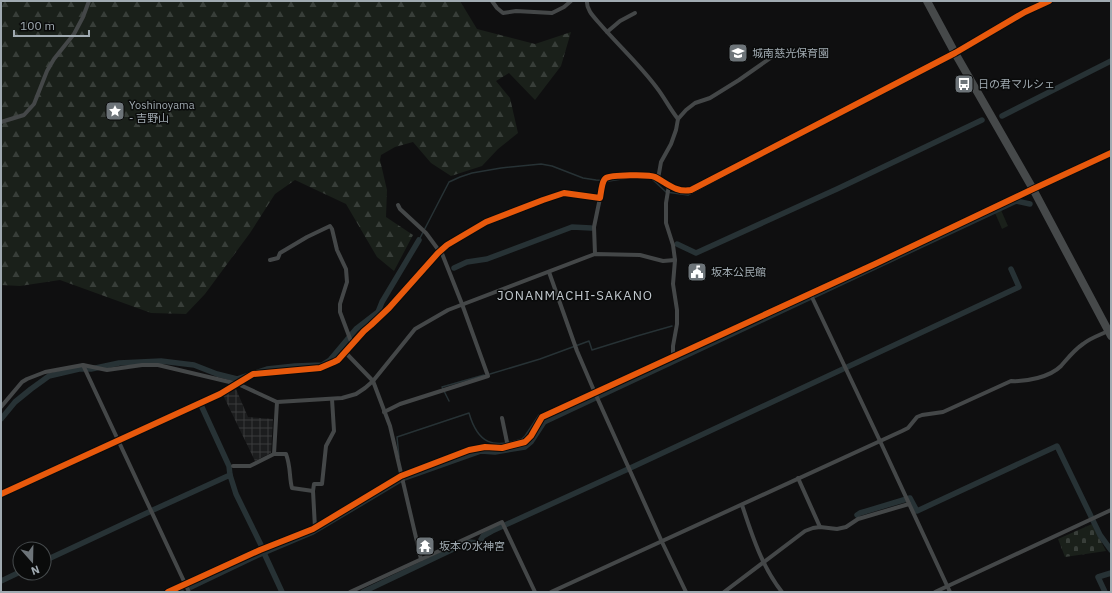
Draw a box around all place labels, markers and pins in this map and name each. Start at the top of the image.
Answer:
school or university icon: 城南慈光保育園 [727,42,749,64]
place label: 城南慈光保育園 [752,46,829,60]
bus stop icon: 日の君マルシェ [953,73,975,95]
place label: 日の君マルシェ [978,77,1055,91]
place label: Yoshinoyama - 吉野山 [129,98,195,125]
place icon: Yoshinoyama - 吉野山 [104,100,126,122]
public building icon: 坂本公民館 [686,261,708,283]
place label: 坂本公民館 [711,265,766,279]
temple icon: 坂本の水神宮 [414,535,436,557]
place label: 坂本の水神宮 [439,539,505,553]

